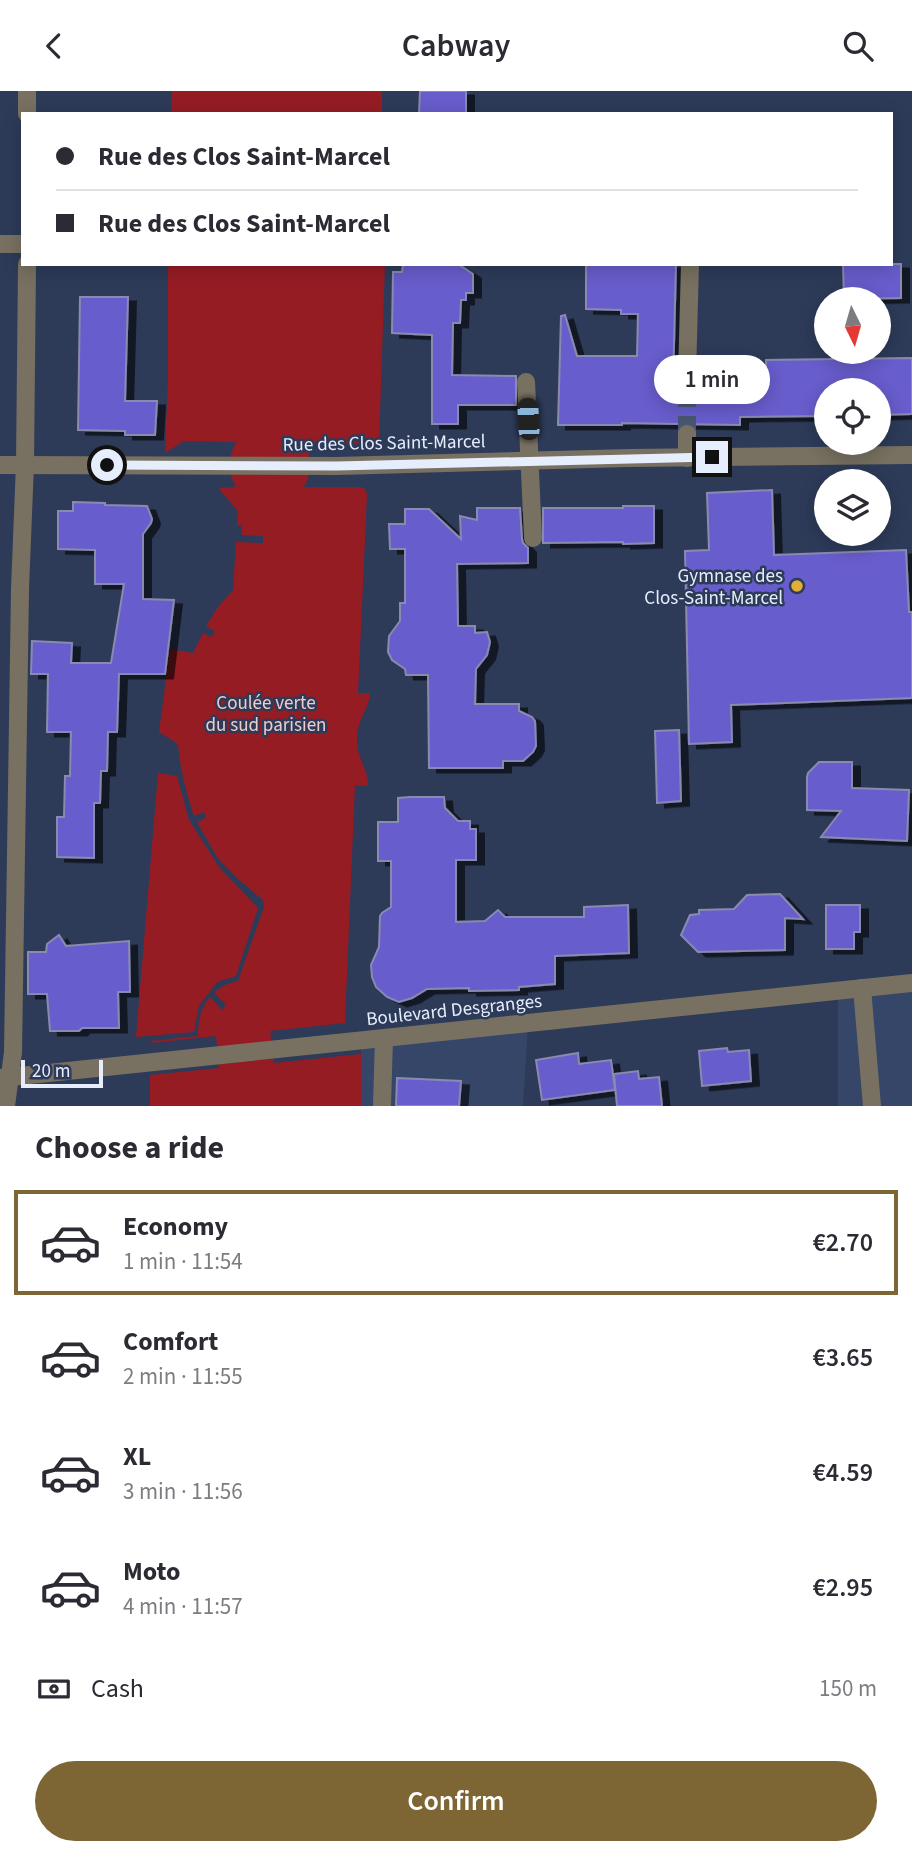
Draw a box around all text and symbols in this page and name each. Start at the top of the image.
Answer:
text: Cabway [402,23,510,69]
icon: back [35,27,73,65]
icon: search [839,27,877,65]
text: Rue des Clos Saint-Marcel [98,138,390,175]
text: Rue des Clos Saint-Marcel [98,205,390,242]
north arrow [814,287,891,364]
map controls [814,287,891,546]
callout: 1 min [654,355,770,405]
text: 1 min [685,363,739,396]
button: locate [814,378,891,455]
car [517,397,540,441]
street label: Rue des Clos Saint-Marcel [282,428,486,459]
route end [696,441,728,473]
route start [91,449,123,481]
button: layers [814,469,891,546]
place label: Gymnase des Clos-Saint-Marcel [644,563,783,612]
marker: Gymnase des Clos-Saint-Marcel [789,578,805,594]
park label: Coulée verte du sud parisien [206,690,326,739]
street label: Boulevard Desgranges [365,988,543,1033]
scale bar [21,1057,103,1089]
text: 20 m [32,1058,70,1085]
text: Choose a ride [35,1125,224,1171]
text: Economy [123,1208,228,1245]
icon: car [39,1211,102,1274]
text: €2.70 [812,1224,873,1261]
text: 1 min · 11:54 [123,1245,243,1278]
text: Comfort [123,1323,218,1360]
icon: car [39,1326,102,1389]
text: €3.65 [812,1339,873,1376]
text: 2 min · 11:55 [123,1360,243,1393]
text: XL [123,1438,151,1475]
icon: car [39,1441,102,1504]
text: €4.59 [812,1454,873,1491]
text: 3 min · 11:56 [123,1475,243,1508]
text: Moto [123,1553,180,1590]
icon: car [39,1556,102,1619]
text: €2.95 [812,1569,873,1606]
text: 4 min · 11:57 [123,1590,243,1623]
icon: cash [35,1670,73,1708]
text: Cash [91,1670,144,1707]
text: 150 m [819,1672,877,1705]
button: Confirm [35,1761,877,1841]

